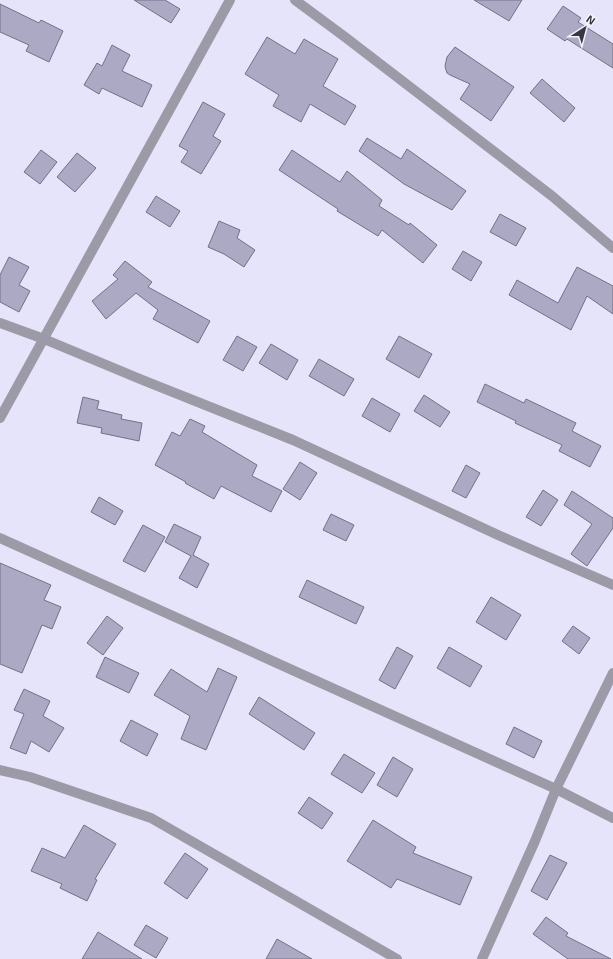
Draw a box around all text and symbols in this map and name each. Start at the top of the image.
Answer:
north arrow [565,8,605,48]
text: N [584,12,598,27]

